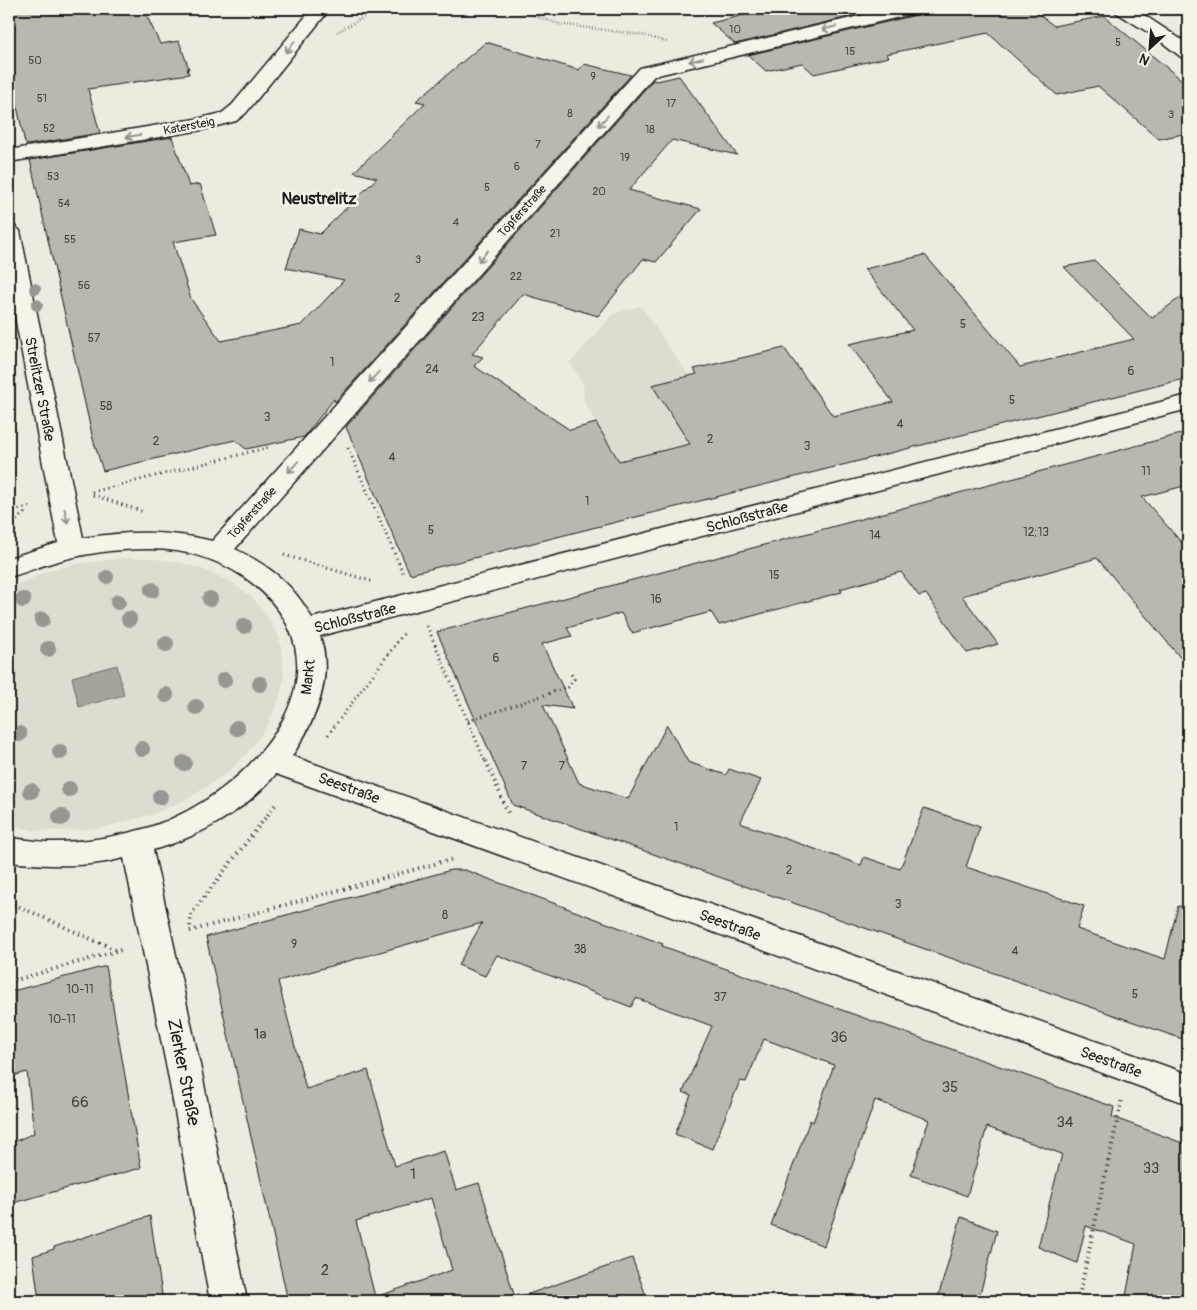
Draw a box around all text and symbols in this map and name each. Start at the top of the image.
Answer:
north arrow [1124,22,1174,72]
house number: 10 [729,23,741,36]
one-way arrow [821,24,837,33]
house number: 5 [1115,36,1121,49]
one-way arrow [285,40,296,53]
house number: 15 [845,45,855,58]
text: N [1137,50,1153,69]
house number: 50 [28,54,42,67]
one-way arrow [689,56,705,65]
house number: 9 [590,70,596,83]
house number: 51 [37,92,47,105]
house number: 17 [666,97,676,110]
house number: 8 [567,107,573,120]
house number: 3 [1168,108,1174,121]
street label: Katersteig [162,114,216,139]
one-way arrow [597,115,608,128]
house number: 52 [43,122,55,135]
house number: 18 [645,123,655,136]
one-way arrow [125,131,141,141]
house number: 7 [535,138,541,151]
house number: 19 [620,151,630,164]
house number: 6 [514,160,520,173]
house number: 53 [47,170,59,183]
house number: 5 [484,181,490,194]
street label: Töpferstraße [495,182,550,241]
house number: 20 [592,185,606,198]
district label: Neustrelitz [281,189,357,209]
house number: 54 [58,197,71,210]
house number: 4 [453,216,460,229]
house number: 21 [550,227,560,240]
house number: 55 [64,233,76,246]
one-way arrow [477,249,488,262]
house number: 3 [415,253,421,266]
house number: 22 [510,270,522,283]
house number: 56 [78,279,90,292]
house number: 2 [394,291,401,306]
house number: 23 [471,310,485,325]
house number: 5 [960,317,966,332]
house number: 57 [88,331,101,346]
street label: Strelitzer Straße [20,335,59,444]
house number: 1 [330,355,334,370]
house number: 24 [425,362,439,377]
house number: 6 [1128,364,1135,379]
one-way arrow [368,370,380,383]
house number: 5 [1009,393,1015,408]
house number: 58 [100,399,112,414]
house number: 3 [264,410,271,425]
house number: 4 [897,417,904,432]
house number: 2 [707,432,714,447]
house number: 2 [153,434,160,449]
house number: 3 [804,439,811,454]
house number: 4 [389,450,396,465]
one-way arrow [287,461,299,474]
house number: 11 [1141,464,1151,479]
street label: Töpferstraße [225,484,280,543]
house number: 1 [585,494,589,509]
street label: Schloßstraße [704,497,791,538]
one-way arrow [61,507,71,523]
house number: 5 [428,523,434,538]
house number: 12;13 [1023,525,1049,540]
house number: 14 [869,528,881,543]
house number: 15 [768,568,780,583]
house number: 16 [650,592,662,607]
street label: Schloßstraße [312,599,399,638]
house number: 6 [493,651,500,666]
street label: Markt [297,657,320,696]
house number: 7 [521,759,528,774]
house number: 7 [559,759,566,774]
street label: Seestraße [315,769,383,809]
house number: 1 [674,820,678,835]
house number: 2 [786,863,793,878]
house number: 3 [895,897,902,912]
street label: Seestraße [696,906,764,946]
house number: 8 [442,908,448,923]
house number: 9 [291,937,297,952]
house number: 38 [574,942,586,957]
house number: 4 [1012,944,1019,959]
house number: 10-11 [66,982,94,997]
house number: 5 [1132,987,1138,1002]
house number: 37 [713,990,727,1005]
house number: 10-11 [48,1012,76,1027]
street label: Zierker Straße [162,1017,205,1128]
house number: 1a [254,1025,266,1044]
house number: 36 [830,1028,848,1047]
street label: Seestraße [1077,1043,1145,1083]
house number: 35 [942,1078,958,1097]
house number: 66 [71,1093,89,1112]
house number: 34 [1056,1113,1074,1132]
house number: 33 [1143,1159,1159,1178]
house number: 1 [410,1165,416,1184]
house number: 2 [321,1261,329,1280]

